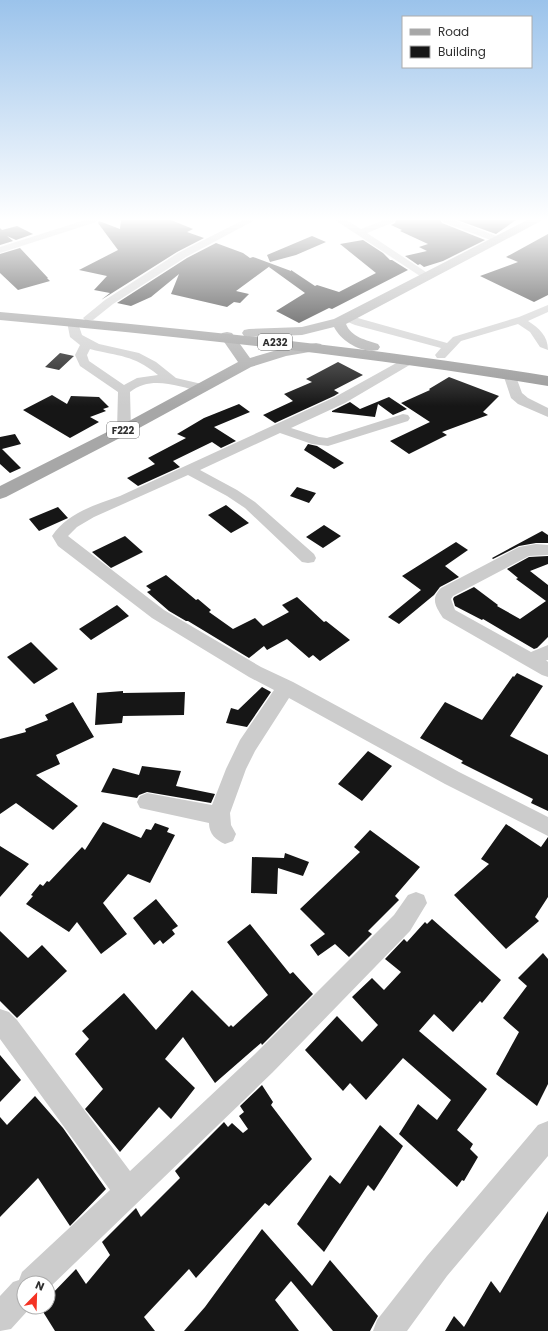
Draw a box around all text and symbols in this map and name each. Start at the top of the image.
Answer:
legend [402,16,532,68]
text: Road [438,23,469,40]
text: Building [438,43,486,60]
road number: A232 [258,334,292,350]
road number: F222 [107,422,139,438]
north arrow [16,1275,56,1315]
text: N [33,1277,47,1295]

